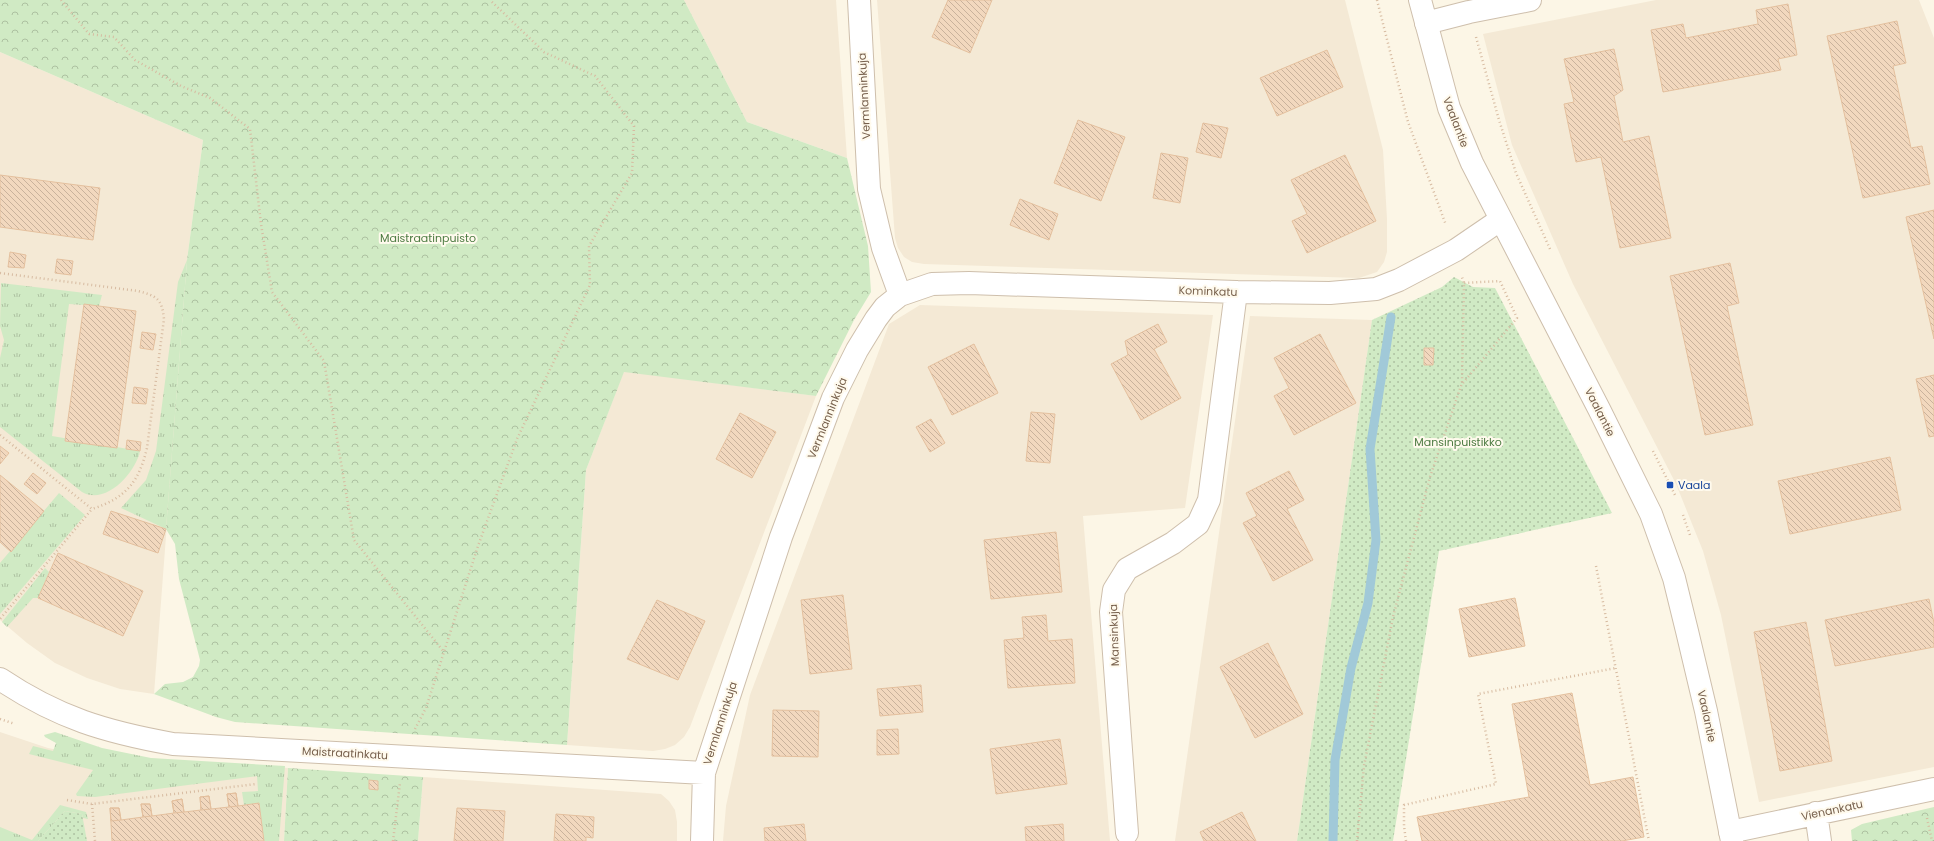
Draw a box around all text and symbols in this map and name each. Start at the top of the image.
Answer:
street label: Vermlanninkuja [854,52,874,140]
street label: Vaalantie [1439,94,1473,150]
park label: Maistraatinpuisto [380,230,476,246]
street label: Kominkatu [1178,282,1238,300]
street label: Vermlanninkuja [803,375,851,461]
street label: Vaalantie [1581,385,1619,439]
park label: Mansinpuistikko [1414,434,1502,450]
place label: Vaala [1678,477,1710,493]
marker: Vaala [1665,480,1675,490]
street label: Mansinkuja [1105,604,1123,666]
street label: Vermlanninkuja [699,679,741,767]
street label: Vaalantie [1694,688,1720,744]
street label: Maistraatinkatu [302,743,388,763]
street label: Vienankatu [1800,796,1864,824]

